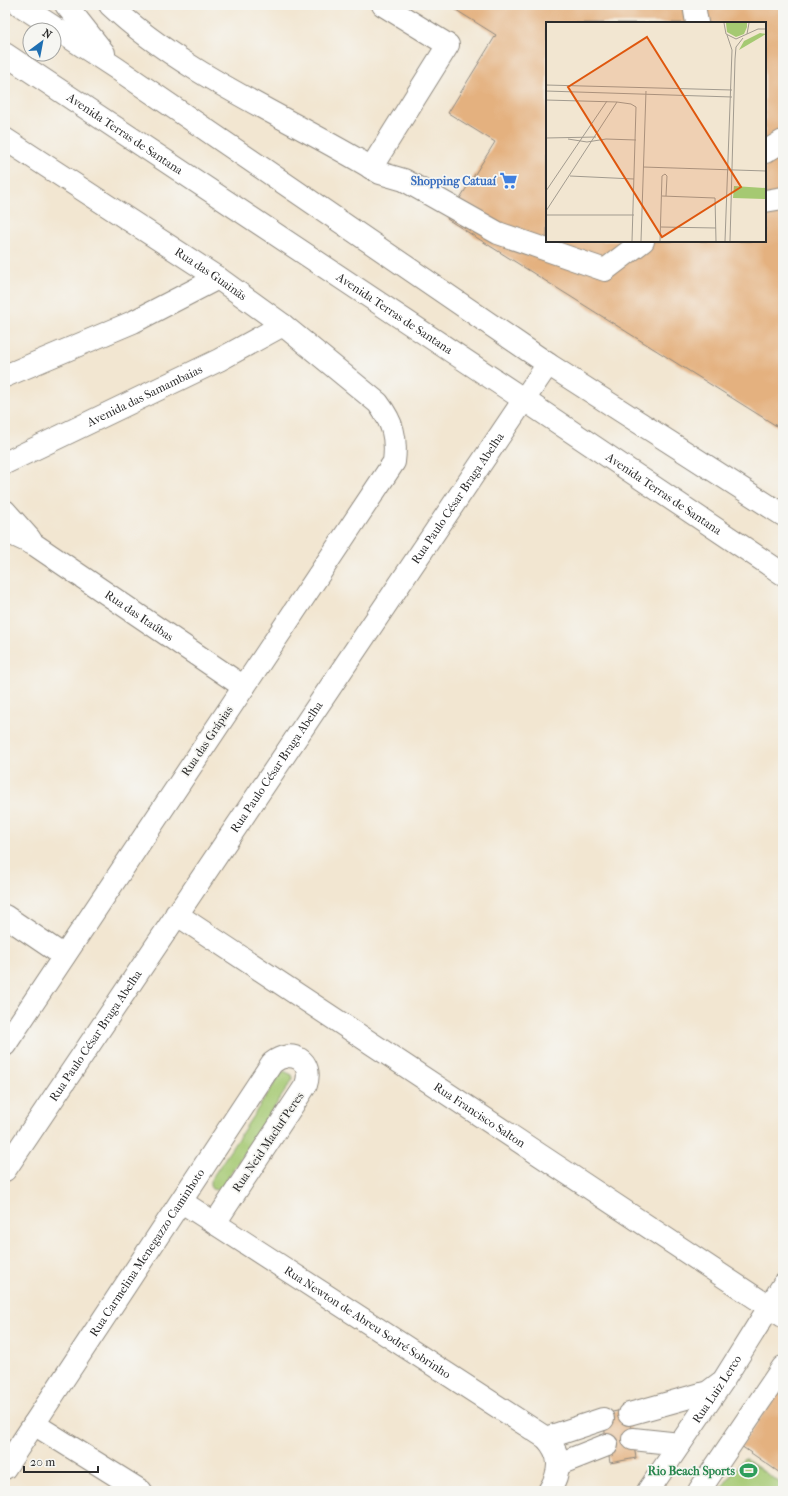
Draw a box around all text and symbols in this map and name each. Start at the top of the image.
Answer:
north arrow [22,22,62,62]
inset map [546,22,766,242]
text: N [40,26,55,42]
street label: Avenida Terras de Santana [63,90,186,178]
supermarket icon: Shopping Catuaí [499,171,519,191]
place label: Shopping Catuaí [411,174,496,189]
street label: Rua das Guainãs [172,245,250,304]
street label: Avenida Terras de Santana [333,269,455,357]
street label: Avenida das Samambaias [84,362,205,430]
street label: Rua Paulo César Braga Abelha [408,430,507,566]
street label: Avenida Terras de Santana [602,449,725,538]
street label: Rua das Itaúbas [102,587,177,644]
street label: Rua Paulo César Braga Abelha [227,698,326,835]
street label: Rua das Grápias [178,703,236,779]
street label: Rua Paulo César Braga Abelha [46,967,145,1104]
street label: Rua Francisco Salton [431,1080,528,1150]
street label: Rua Neid Macluf Peres [229,1089,307,1195]
street label: Rua Carmelina Menegazzo Caminhoto [87,1166,207,1339]
street label: Rua Newton de Abreu Sodré Sobrinho [282,1263,453,1381]
street label: Rua Luiz Lerco [689,1353,744,1426]
scale bar [24,1448,98,1474]
text: 20 m [30,1455,55,1469]
sports icon: Rio Beach Sports [738,1461,758,1481]
place label: Rio Beach Sports [648,1464,736,1479]

